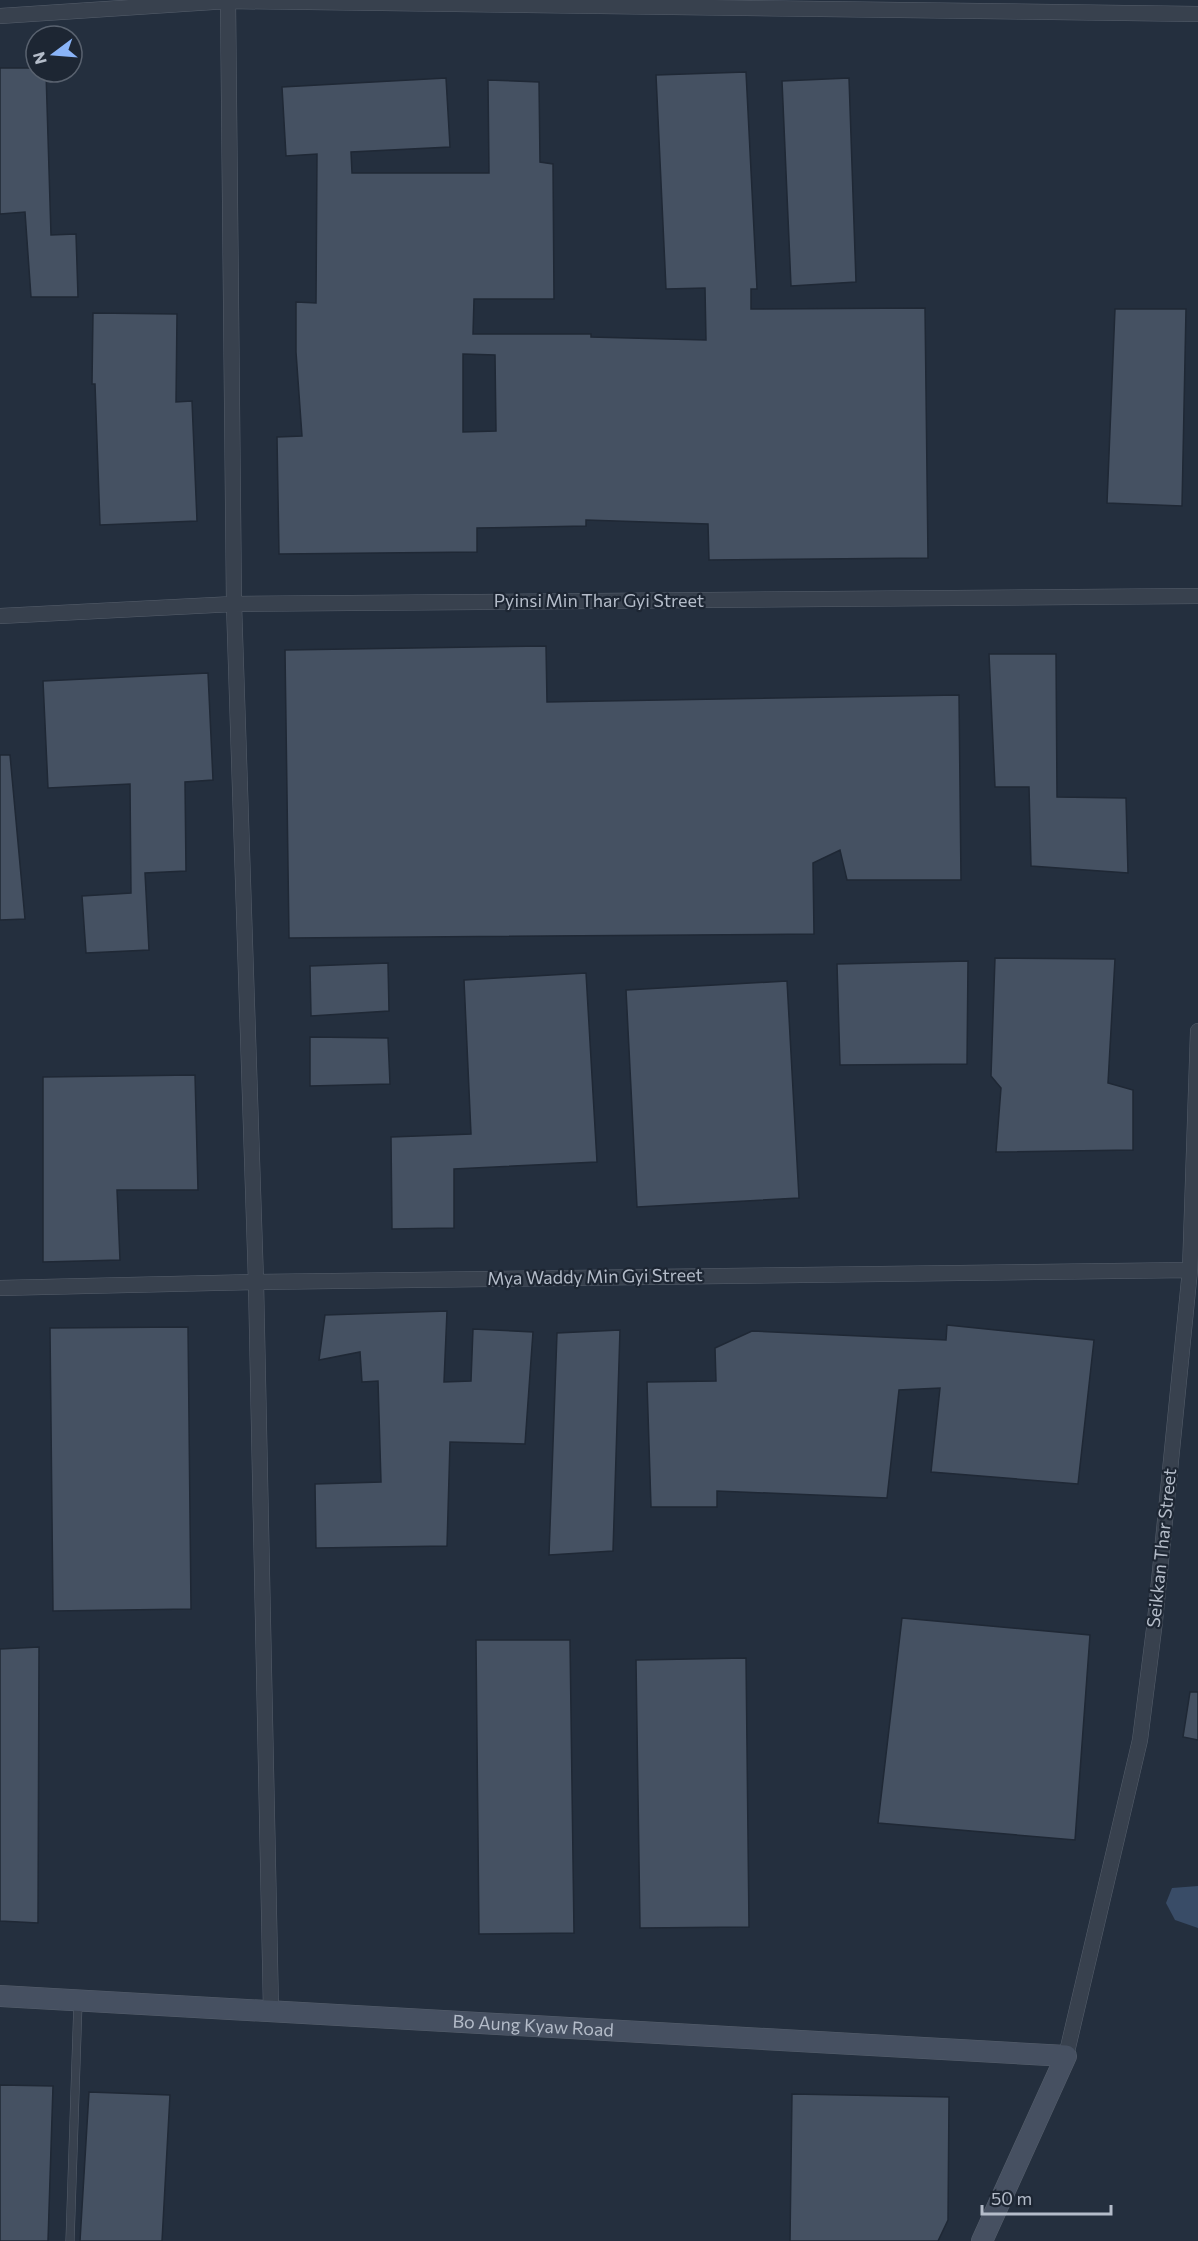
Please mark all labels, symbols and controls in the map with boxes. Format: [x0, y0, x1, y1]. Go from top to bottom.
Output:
north arrow [24, 24, 84, 84]
text: N [28, 50, 50, 67]
street label: Pyinsi Min Thar Gyi Street [494, 589, 704, 611]
street label: Mya Waddy Min Gyi Street [487, 1263, 703, 1289]
street label: Seikkan Thar Street [1142, 1467, 1180, 1629]
street label: Bo Aung Kyaw Road [452, 2009, 614, 2041]
scale bar [982, 2178, 1111, 2216]
text: 50 m [991, 2187, 1032, 2209]

